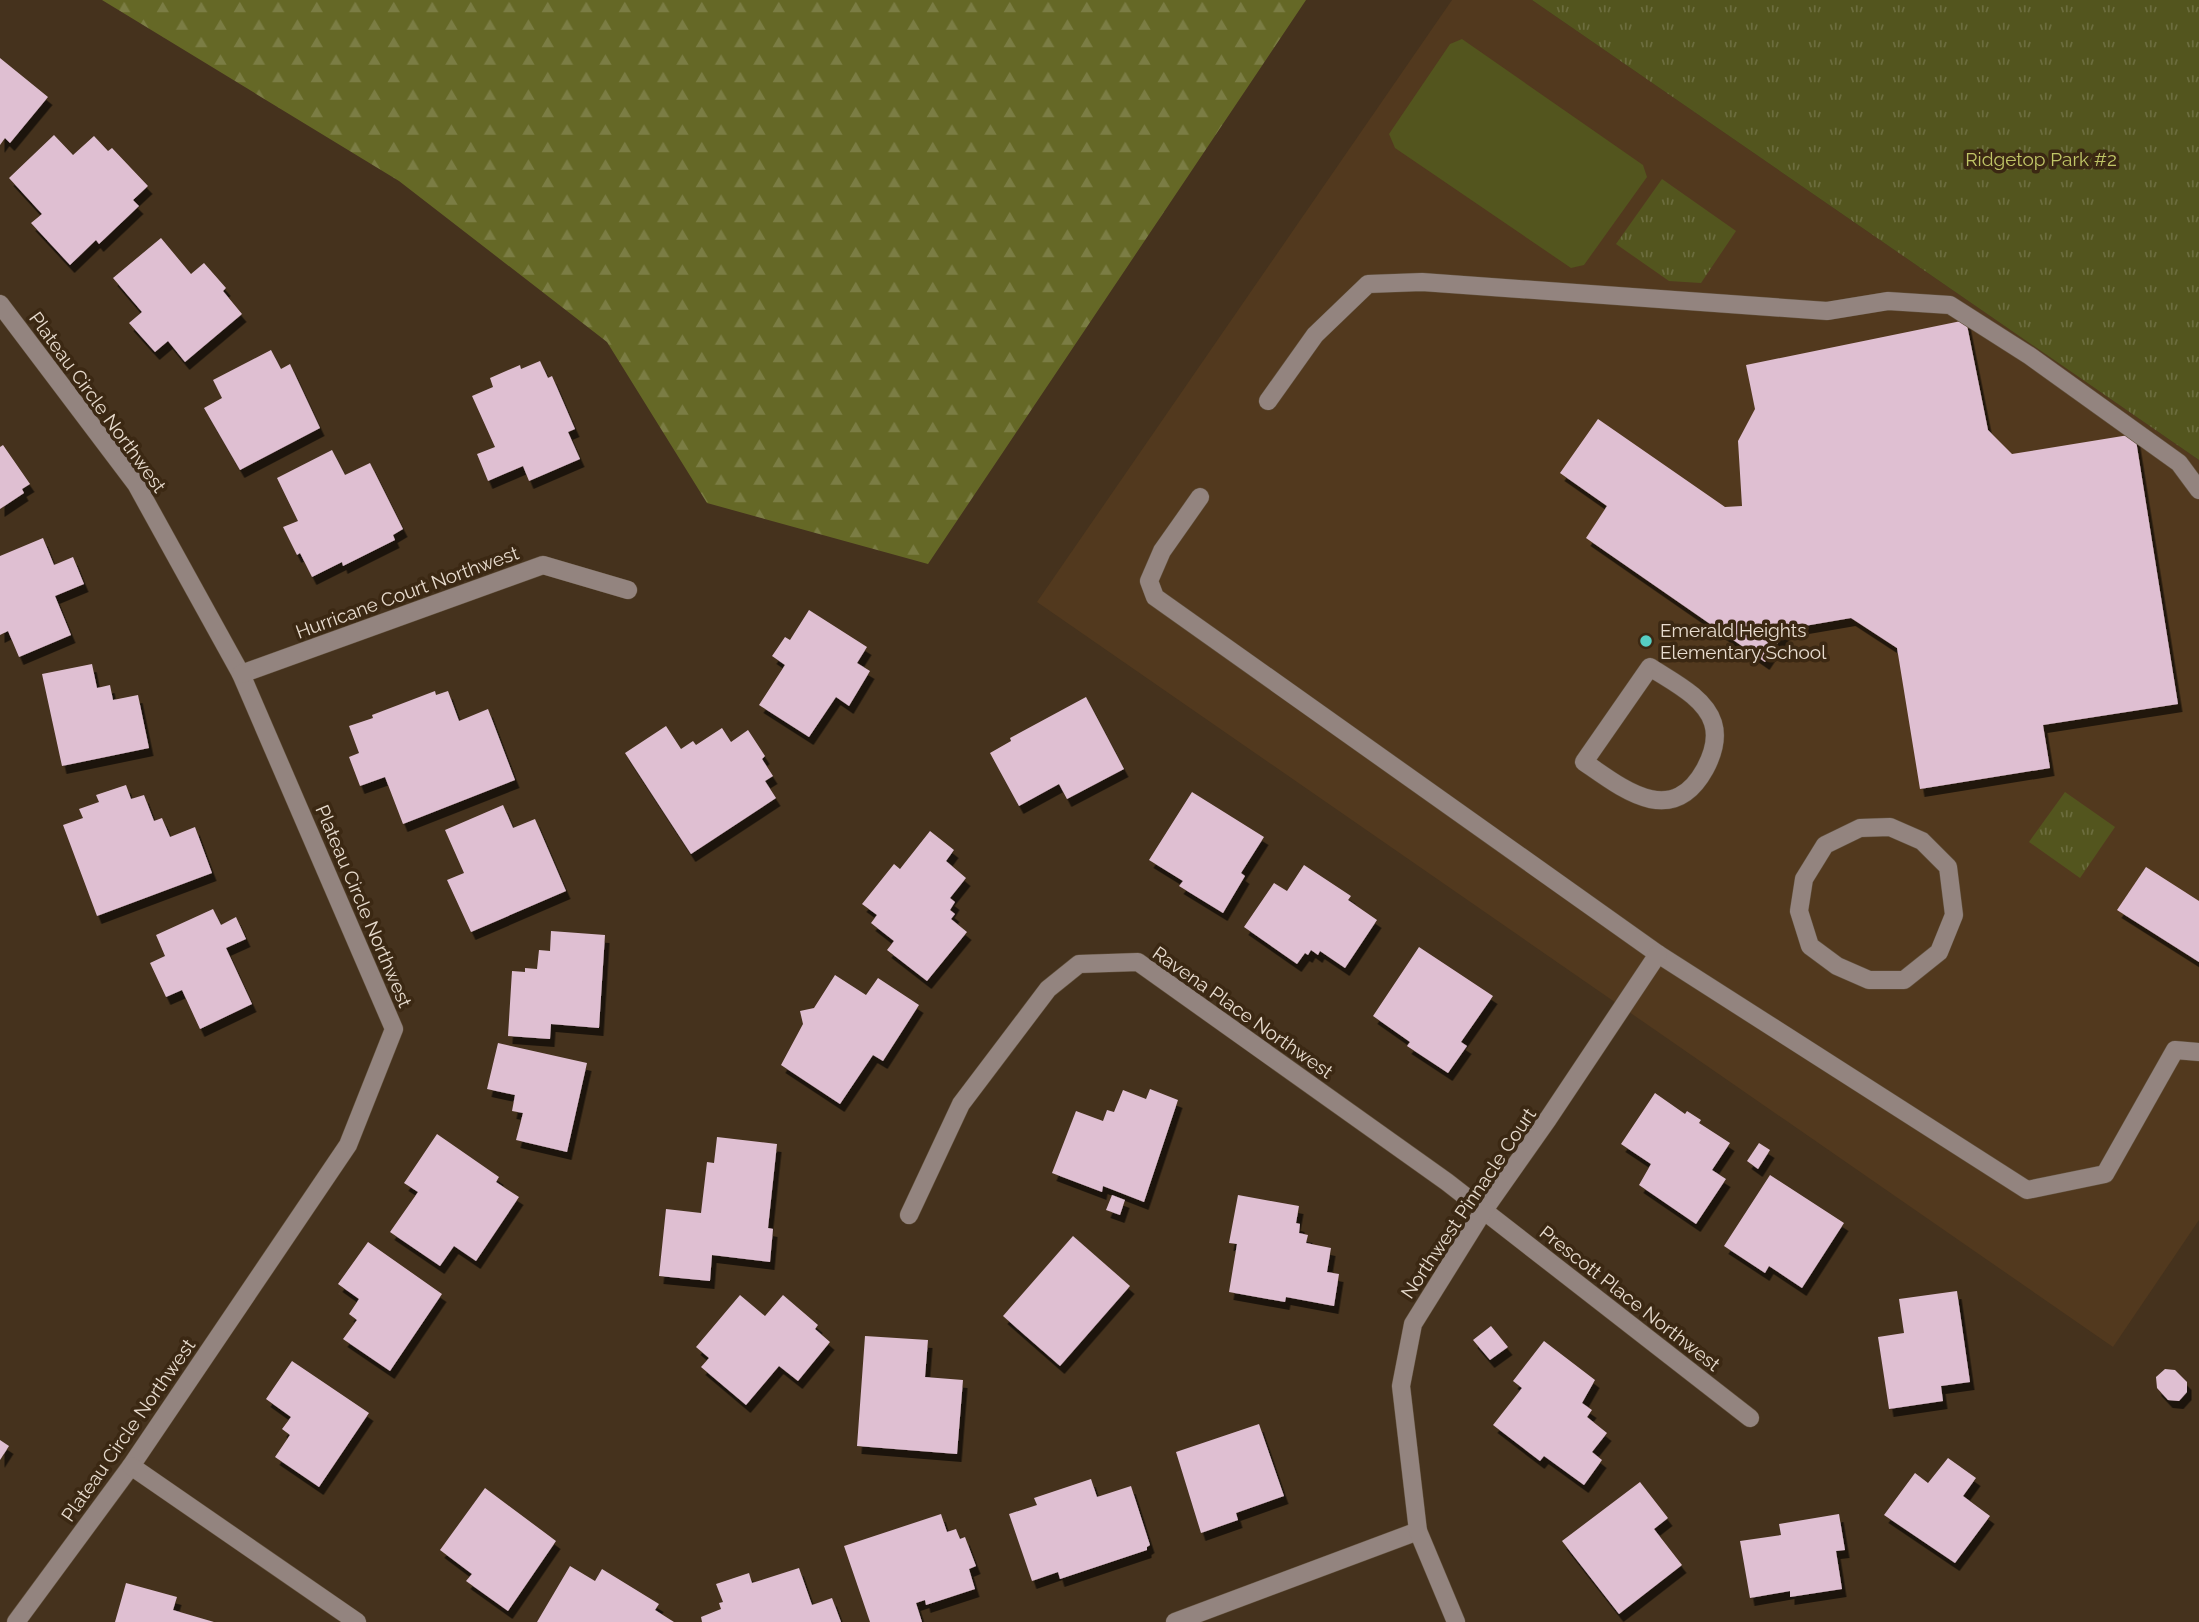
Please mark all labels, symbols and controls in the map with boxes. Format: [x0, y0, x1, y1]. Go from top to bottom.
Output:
park label: Ridgetop Park #2 [1965, 148, 2117, 170]
street label: Plateau Circle Northwest [25, 307, 171, 497]
street label: Hurricane Court Northwest [293, 541, 522, 643]
place label: Emerald Heights Elementary School [1660, 619, 1827, 663]
marker: Emerald Heights Elementary School [1638, 633, 1654, 649]
street label: Plateau Circle Northwest [311, 801, 417, 1011]
street label: Ravena Place Northwest [1149, 941, 1338, 1083]
street label: Northwest Pinnacle Court [1396, 1103, 1540, 1302]
street label: Prescott Place Northwest [1535, 1221, 1725, 1376]
street label: Plateau Circle Northwest [57, 1334, 200, 1525]

